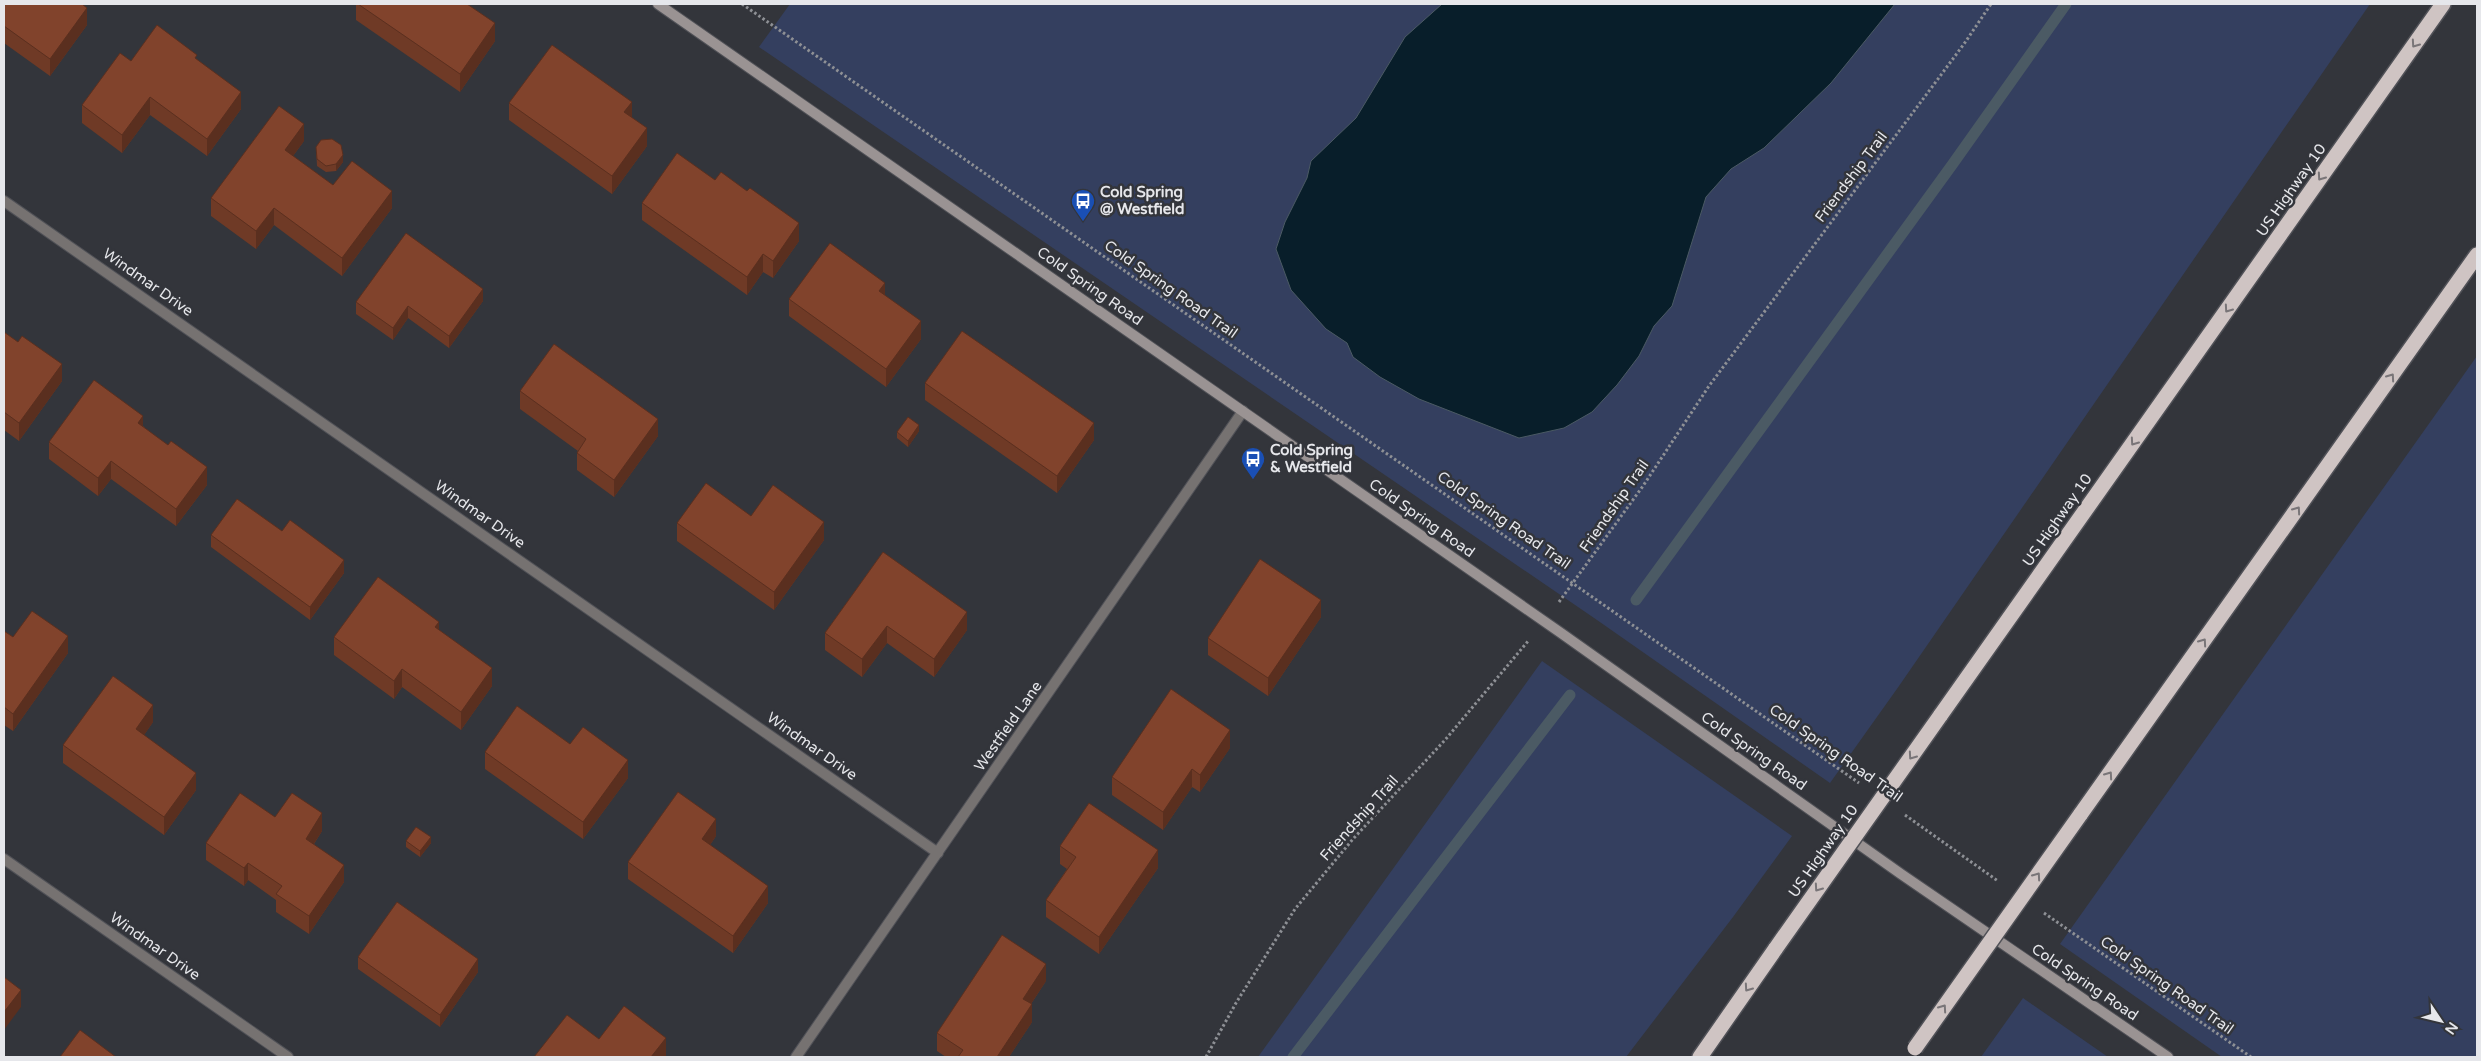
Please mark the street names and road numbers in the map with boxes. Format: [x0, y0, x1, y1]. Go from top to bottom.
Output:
street label: Friendship Trail [1811, 128, 1891, 226]
street label: US Highway 10 [2252, 140, 2330, 240]
street label: Cold Spring Road Trail [1101, 236, 1241, 342]
street label: Cold Spring Road [1034, 243, 1146, 329]
street label: Windmar Drive [99, 244, 197, 320]
street label: Friendship Trail [1575, 456, 1653, 556]
street label: Cold Spring Road Trail [1434, 467, 1574, 573]
street label: US Highway 10 [2018, 470, 2096, 570]
street label: Cold Spring Road [1366, 475, 1478, 561]
street label: Windmar Drive [431, 476, 529, 552]
street label: Westfield Lane [970, 678, 1046, 774]
street label: Cold Spring Road Trail [1766, 700, 1906, 806]
street label: Windmar Drive [763, 708, 861, 784]
street label: Cold Spring Road [1698, 708, 1810, 794]
street label: Friendship Trail [1316, 772, 1402, 864]
street label: US Highway 10 [1784, 801, 1862, 901]
street label: Windmar Drive [106, 908, 204, 984]
street label: Cold Spring Road Trail [2097, 932, 2237, 1038]
street label: Cold Spring Road [2028, 940, 2142, 1024]

